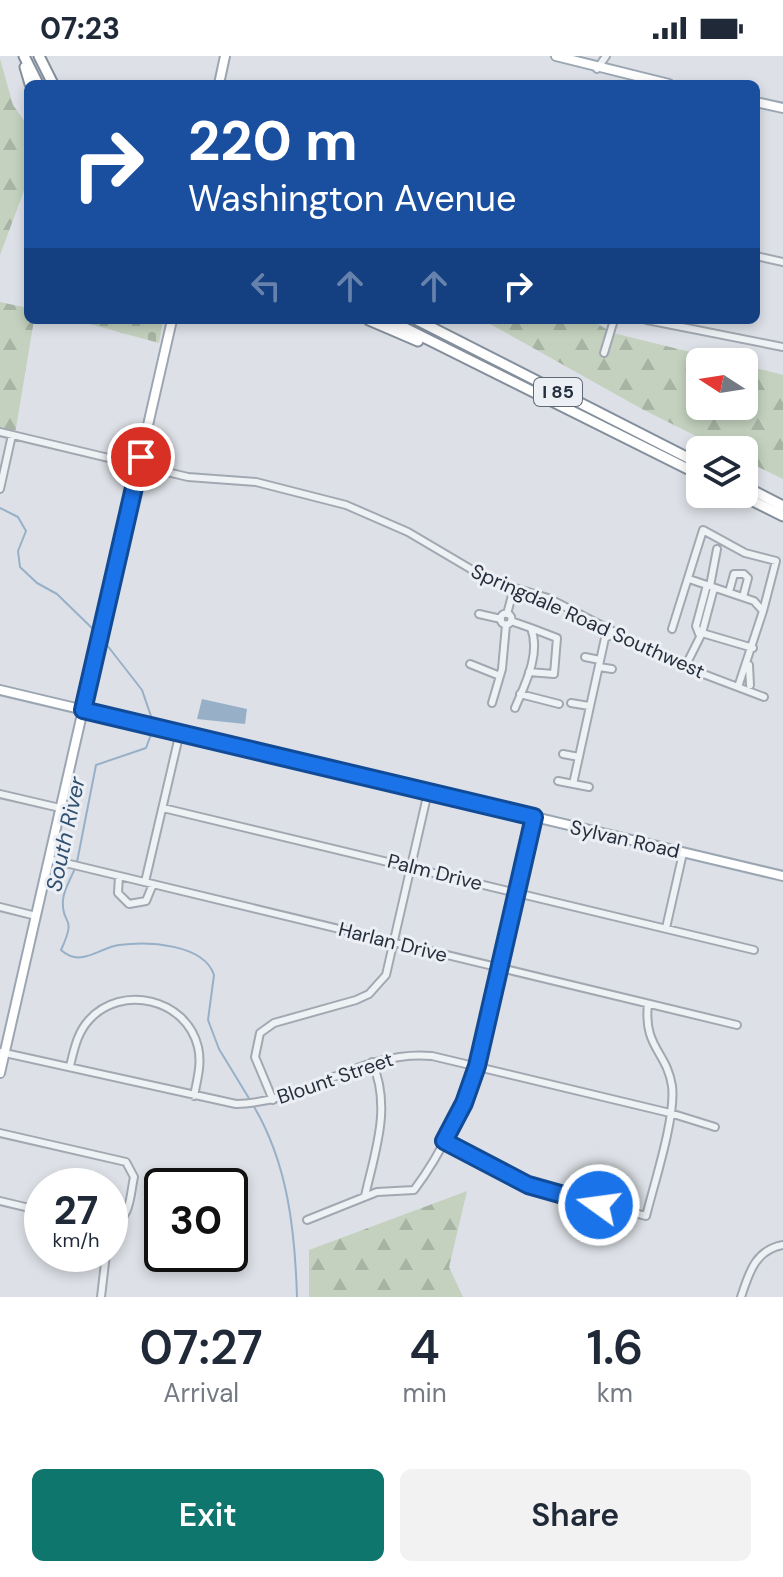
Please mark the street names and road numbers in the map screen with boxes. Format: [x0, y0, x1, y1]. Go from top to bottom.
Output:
road number: I 85 [534, 378, 582, 406]
street label: Springdale Road Southwest [467, 558, 709, 684]
street label: Sylvan Road [568, 814, 682, 864]
street label: Palm Drive [385, 848, 485, 896]
street label: Harlan Drive [336, 916, 450, 968]
street label: Blount Street [273, 1046, 397, 1110]

